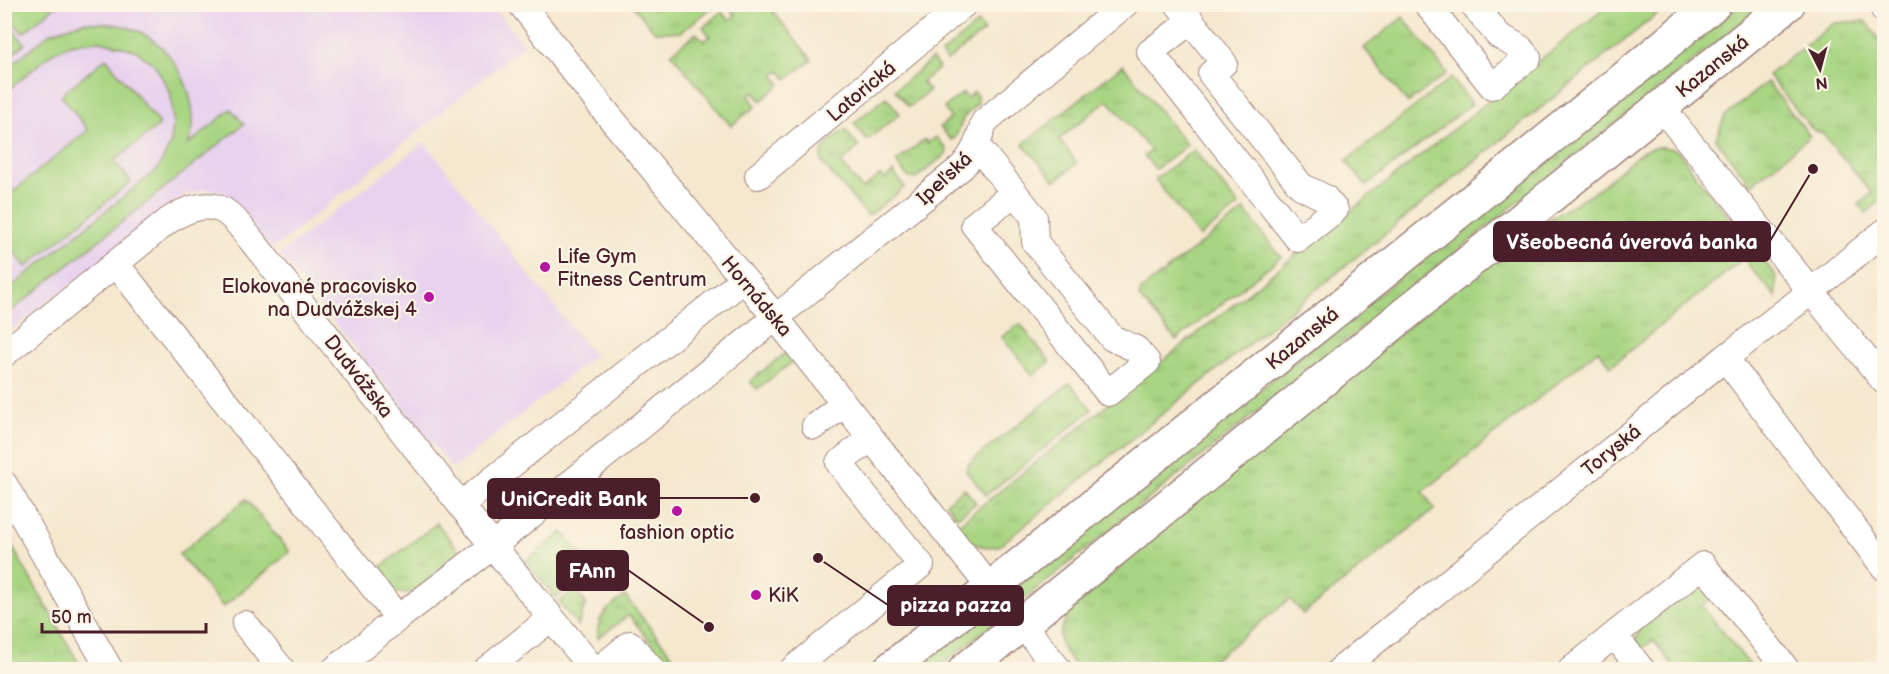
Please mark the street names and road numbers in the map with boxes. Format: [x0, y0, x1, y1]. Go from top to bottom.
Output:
street label: Kazanská [1671, 30, 1754, 103]
street label: Latorická [822, 56, 901, 127]
street label: Ipeľská [912, 147, 977, 210]
street label: Hornádska [716, 251, 797, 342]
street label: Kazanská [1261, 302, 1344, 375]
street label: Dudvážska [318, 330, 398, 423]
street label: Toryská [1577, 420, 1646, 482]

